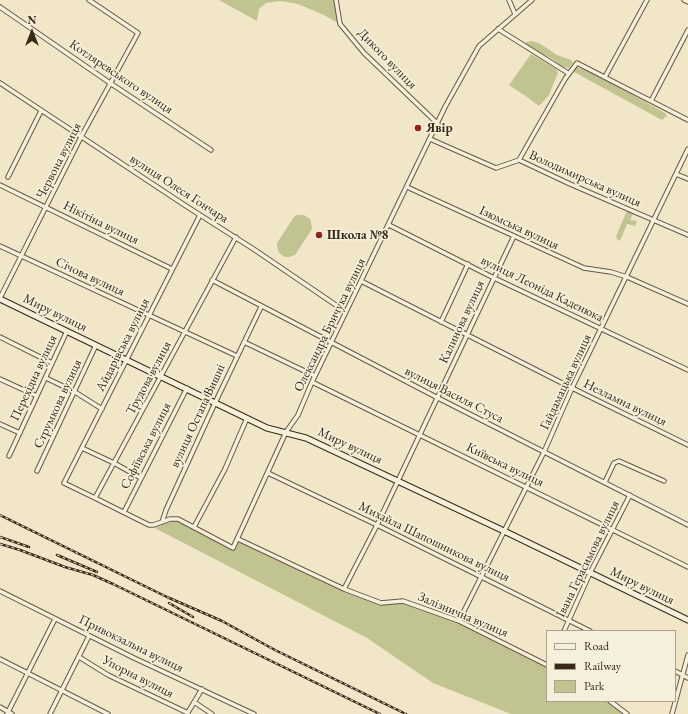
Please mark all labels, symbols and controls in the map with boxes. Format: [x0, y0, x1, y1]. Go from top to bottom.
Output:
north arrow [12, 12, 52, 52]
text: N [28, 13, 36, 27]
street label: Дикого вулиця [354, 25, 420, 93]
street label: Котляревського вулиця [66, 37, 176, 117]
street label: Червона вулиця [33, 120, 85, 202]
place label: Явiр [426, 120, 453, 136]
marker: Явiр [413, 123, 423, 133]
street label: Володимирська вулиця [527, 147, 643, 211]
street label: вулиця Олеся Гончара [127, 151, 231, 227]
street label: Нікітіна вулиця [61, 198, 141, 248]
street label: Ізюмська вулиця [477, 203, 561, 253]
place label: Школа №8 [327, 227, 388, 243]
marker: Школа №8 [314, 230, 324, 240]
street label: вулиця Леоніда Каденюка [478, 253, 606, 325]
street label: Січова вулиця [53, 254, 127, 300]
street label: Олександра Бричука вулиця [291, 256, 369, 394]
street label: Калинова вулиця [436, 278, 488, 366]
street label: Миру вулиця [20, 291, 90, 335]
street label: Айдарівська вулиця [93, 296, 153, 394]
street label: Гайдамацька вулиця [537, 332, 595, 432]
street label: Перехідна вулиця [7, 333, 61, 423]
street label: Трудова вулиця [123, 339, 175, 417]
street label: Струмкова вулиця [30, 357, 86, 451]
street label: вулиця Остапа Вишні [167, 362, 229, 470]
street label: вулиця Василя Стуса [402, 363, 506, 427]
street label: Незламна вулиця [581, 376, 669, 430]
street label: Софіївська вулиця [117, 400, 175, 492]
street label: Миру вулиця [315, 424, 385, 468]
street label: Київська вулиця [464, 439, 546, 491]
street label: Івана Герасимова вулиця [553, 498, 623, 620]
street label: Михайла Шапошникова вулиця [356, 499, 512, 585]
street label: Миру вулиця [607, 564, 677, 608]
street label: Залізнична вулиця [416, 589, 510, 641]
street label: Привокзальна вулиця [76, 612, 186, 676]
legend [546, 630, 676, 702]
text: Road [584, 638, 609, 654]
street label: Упорна вулиця [100, 652, 176, 702]
text: Railway [584, 658, 621, 674]
text: Park [584, 678, 604, 694]

